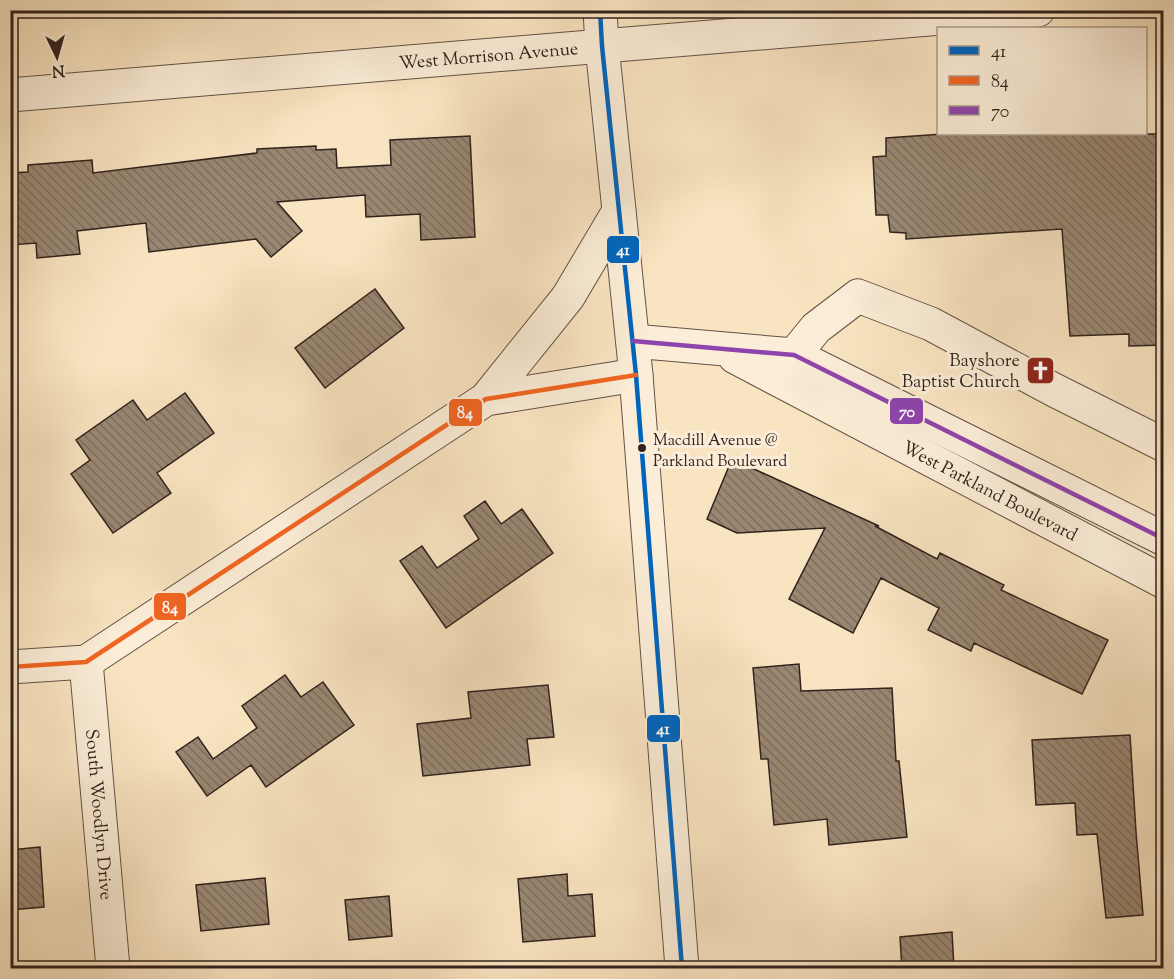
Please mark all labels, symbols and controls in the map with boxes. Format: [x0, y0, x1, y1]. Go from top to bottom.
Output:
north arrow [27, 27, 87, 87]
legend [937, 27, 1147, 135]
street label: West Morrison Avenue [398, 37, 579, 78]
text: 41 [991, 40, 1006, 66]
text: N [51, 57, 65, 81]
text: 84 [991, 70, 1009, 96]
text: 70 [991, 100, 1009, 126]
line badge: 41 [606, 235, 640, 264]
text: 41 [615, 240, 630, 263]
place label: Bayshore Baptist Church [902, 349, 1020, 396]
church icon: Bayshore Baptist Church [1025, 354, 1057, 386]
line badge: 70 [889, 397, 924, 425]
line badge: 84 [448, 398, 483, 427]
text: 70 [899, 402, 916, 425]
text: 84 [457, 403, 473, 426]
place label: Macdill Avenue @ Parkland Boulevard [653, 430, 787, 474]
street label: West Parkland Boulevard [897, 436, 1081, 549]
marker: Macdill Avenue @ Parkland Boulevard [636, 442, 648, 454]
line badge: 84 [153, 592, 187, 621]
text: 84 [162, 598, 178, 621]
line badge: 41 [646, 714, 681, 743]
text: 41 [655, 719, 670, 742]
street label: South Woodlyn Drive [77, 728, 118, 901]

